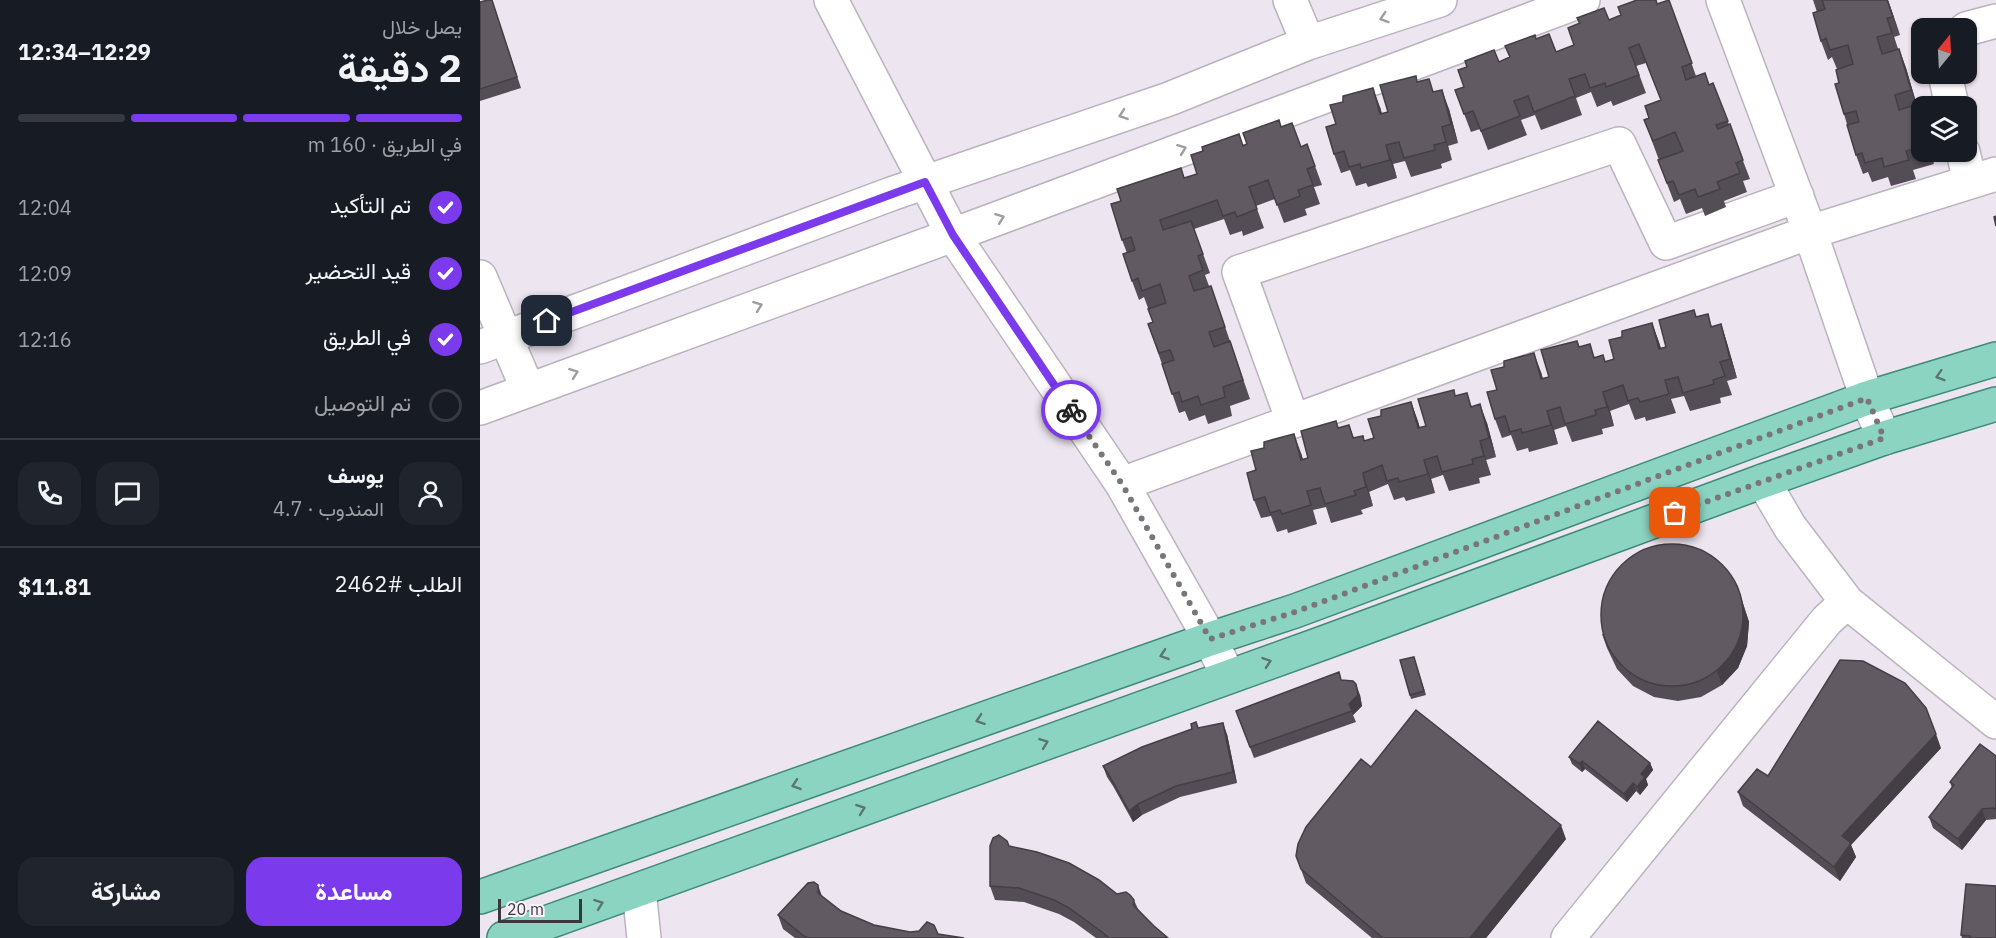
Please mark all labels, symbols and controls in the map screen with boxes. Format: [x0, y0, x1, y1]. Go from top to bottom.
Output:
one-way arrow [1379, 11, 1390, 23]
text: يصل خلال [382, 13, 462, 40]
north arrow [1911, 18, 1977, 84]
map controls [1911, 18, 1977, 162]
text: 12:29–12:34 [18, 37, 151, 66]
text: 2 دقيقة [337, 42, 462, 93]
button: layers [1911, 96, 1977, 162]
one-way arrow [1118, 108, 1129, 120]
text: في الطريق · 160 m [308, 131, 462, 158]
one-way arrow [1176, 144, 1187, 156]
text: تم التأكيد [330, 190, 411, 219]
icon: check [429, 191, 462, 224]
text: 12:04 [18, 194, 72, 221]
one-way arrow [994, 212, 1005, 225]
text: قيد التحضير [306, 256, 411, 285]
icon: check [429, 257, 462, 290]
text: 12:09 [18, 260, 72, 287]
pin [521, 295, 572, 346]
one-way arrow [752, 301, 762, 314]
icon: home [530, 304, 563, 337]
text: في الطريق [323, 322, 411, 351]
icon: check [429, 323, 462, 356]
text: 12:16 [18, 326, 72, 353]
one-way arrow [569, 368, 579, 381]
one-way arrow [1935, 369, 1946, 381]
courier [1041, 380, 1101, 440]
text: تم التوصيل [314, 388, 411, 417]
icon: bike [1055, 394, 1088, 427]
text: يوسف [328, 460, 384, 489]
button: phone [18, 462, 81, 525]
button: chat [96, 462, 159, 525]
button: person [399, 462, 462, 525]
pin [1649, 487, 1700, 538]
text: المندوب · 4.7 [273, 495, 384, 522]
icon: bag [1658, 496, 1691, 529]
text: الطلب #2462 [335, 569, 462, 598]
text: $11.81 [18, 572, 91, 601]
one-way arrow [1159, 648, 1170, 661]
one-way arrow [1262, 657, 1272, 670]
one-way arrow [975, 713, 986, 726]
one-way arrow [1039, 737, 1049, 750]
one-way arrow [791, 778, 802, 791]
one-way arrow [855, 804, 866, 817]
button: مشاركة [18, 857, 234, 926]
button: مساعدة [246, 857, 462, 926]
scale bar [498, 896, 582, 924]
text: 20 m [507, 899, 544, 919]
one-way arrow [593, 899, 604, 912]

